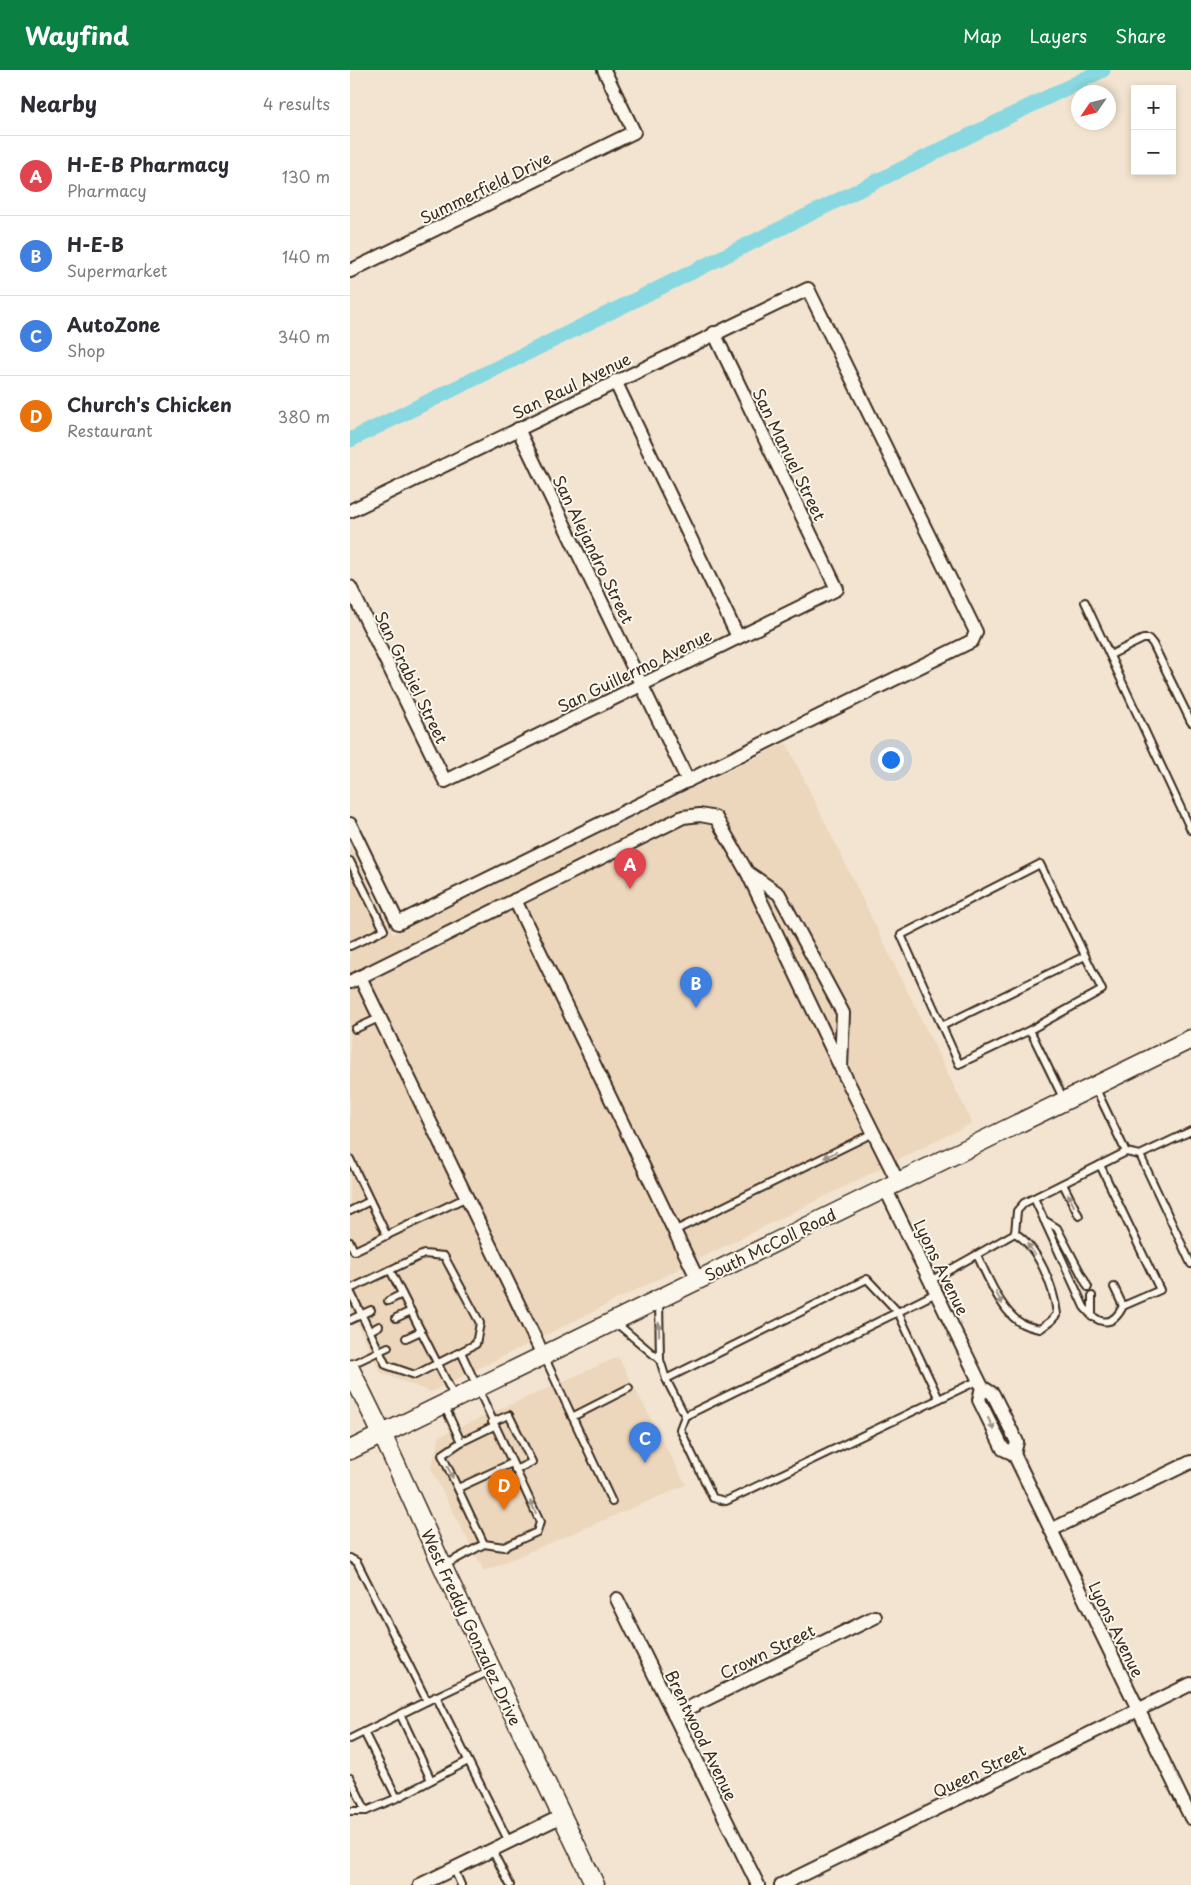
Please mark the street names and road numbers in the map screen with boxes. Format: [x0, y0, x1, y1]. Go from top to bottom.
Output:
street label: Summerfield Drive [415, 145, 555, 229]
street label: San Raul Avenue [508, 346, 635, 424]
street label: San Manuel Street [748, 384, 833, 525]
street label: San Alejandro Street [548, 471, 641, 628]
street label: San Grabiel Street [369, 607, 455, 748]
street label: San Guillermo Avenue [553, 622, 715, 718]
street label: South McColl Road [700, 1202, 840, 1286]
street label: Lyons Avenue [908, 1215, 976, 1319]
street label: West Freddy Gonzalez Drive [416, 1525, 528, 1729]
street label: Lyons Avenue [1083, 1577, 1151, 1681]
street label: Crown Street [715, 1617, 819, 1684]
street label: Brentwood Avenue [660, 1666, 744, 1804]
street label: Queen Street [928, 1737, 1030, 1803]

